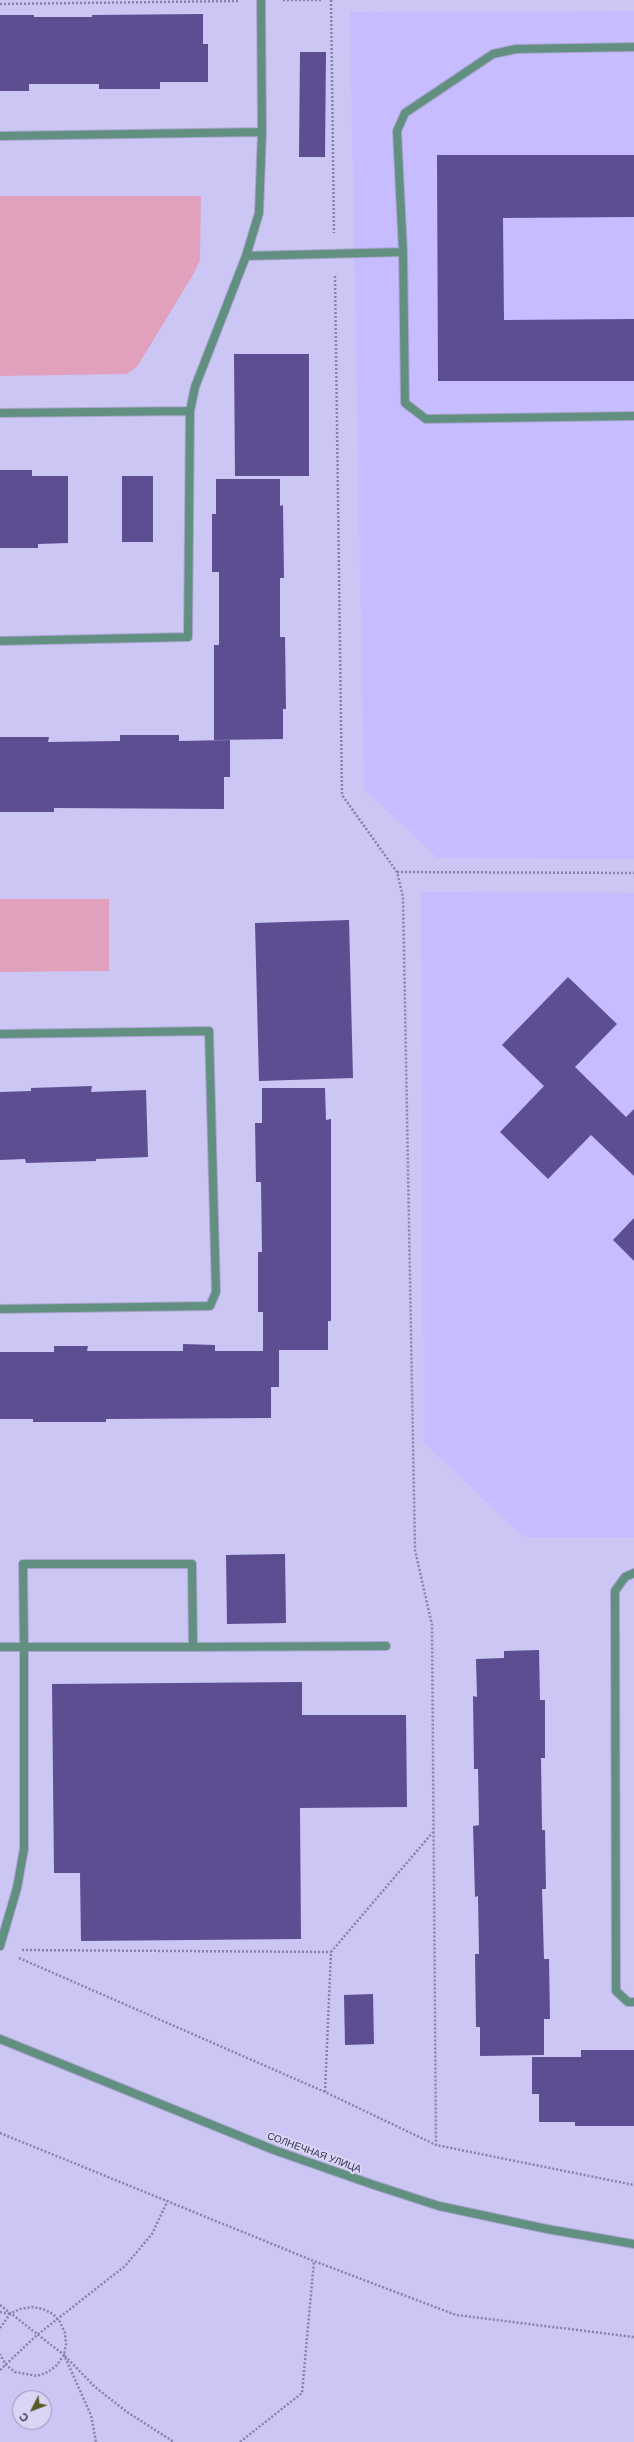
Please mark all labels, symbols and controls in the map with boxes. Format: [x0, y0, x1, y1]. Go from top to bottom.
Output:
street label: СОЛНЕЧНАЯ УЛИЦА [265, 2130, 363, 2176]
north arrow [12, 2390, 52, 2430]
text: С [16, 2410, 32, 2425]

